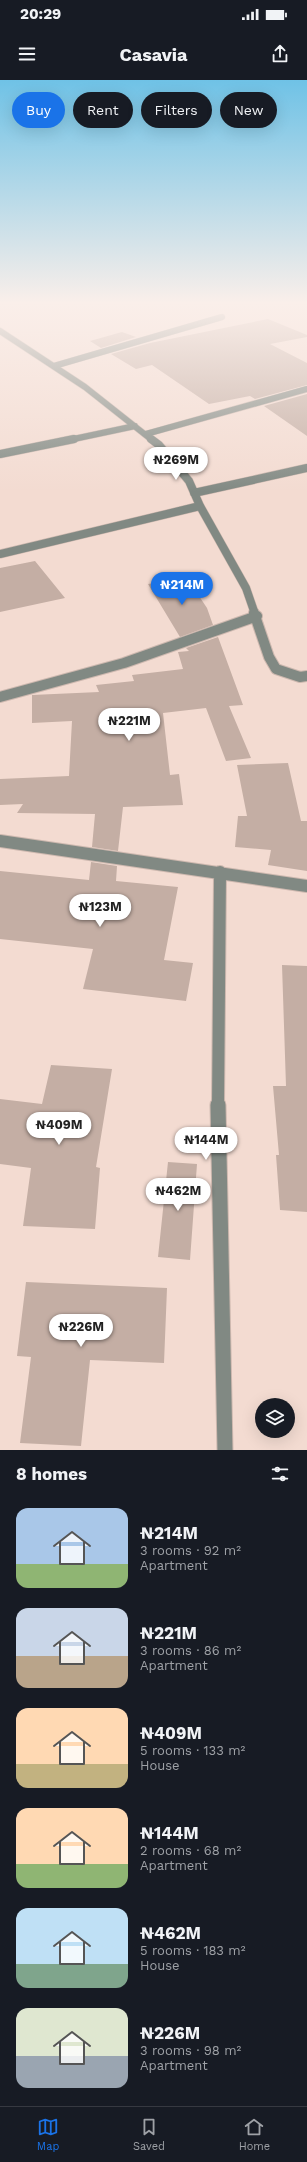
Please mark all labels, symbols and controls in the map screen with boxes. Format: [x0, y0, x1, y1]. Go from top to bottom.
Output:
text: 20:29 [20, 5, 61, 23]
icon: menu [16, 43, 38, 65]
icon: share [269, 43, 291, 65]
text: Casavia [119, 44, 188, 65]
chip: Buy [12, 92, 65, 128]
chip: Rent [73, 92, 133, 128]
chip: Filters [141, 92, 212, 128]
chip: New [220, 92, 277, 128]
pin: ₦269M [148, 447, 204, 481]
text: ₦269M [153, 452, 199, 467]
pin: ₦214M [154, 572, 210, 606]
text: ₦214M [160, 577, 204, 592]
pin: ₦221M [101, 708, 157, 742]
text: ₦221M [107, 713, 151, 728]
pin: ₦123M [72, 894, 128, 928]
text: ₦123M [78, 899, 122, 914]
pin: ₦409M [31, 1112, 87, 1146]
text: ₦409M [35, 1117, 83, 1132]
pin: ₦144M [178, 1127, 234, 1161]
text: ₦144M [184, 1132, 228, 1147]
pin: ₦462M [150, 1178, 206, 1212]
text: ₦462M [155, 1183, 201, 1198]
pin: ₦226M [53, 1314, 109, 1348]
text: ₦226M [58, 1319, 104, 1334]
map controls [255, 1398, 295, 1438]
button: layers [255, 1398, 295, 1438]
icon: filters [269, 1463, 291, 1485]
text: 8 homes [16, 1464, 87, 1484]
text: ₦214M [140, 1523, 198, 1543]
icon: home [48, 1524, 96, 1572]
text: 3 rooms · 92 m² [140, 1543, 241, 1558]
text: Apartment [140, 1558, 208, 1573]
text: ₦221M [140, 1623, 197, 1643]
icon: home [48, 1624, 96, 1672]
text: 3 rooms · 86 m² [140, 1643, 241, 1658]
text: Apartment [140, 1658, 208, 1673]
text: ₦409M [140, 1723, 202, 1743]
icon: home [48, 1724, 96, 1772]
text: 5 rooms · 133 m² [140, 1743, 245, 1758]
text: House [140, 1758, 180, 1773]
text: ₦144M [140, 1823, 199, 1843]
icon: home [48, 1824, 96, 1872]
text: 2 rooms · 68 m² [140, 1843, 241, 1858]
text: Apartment [140, 1858, 208, 1873]
text: ₦462M [140, 1923, 201, 1943]
icon: home [48, 1924, 96, 1972]
text: 5 rooms · 183 m² [140, 1943, 245, 1958]
text: House [140, 1958, 180, 1973]
text: ₦226M [140, 2023, 200, 2043]
icon: home [48, 2024, 96, 2072]
text: 3 rooms · 98 m² [140, 2043, 241, 2058]
text: Apartment [140, 2058, 208, 2073]
tab: Map [37, 2116, 59, 2153]
tab: Saved [133, 2116, 165, 2153]
tab: Home [239, 2116, 270, 2153]

